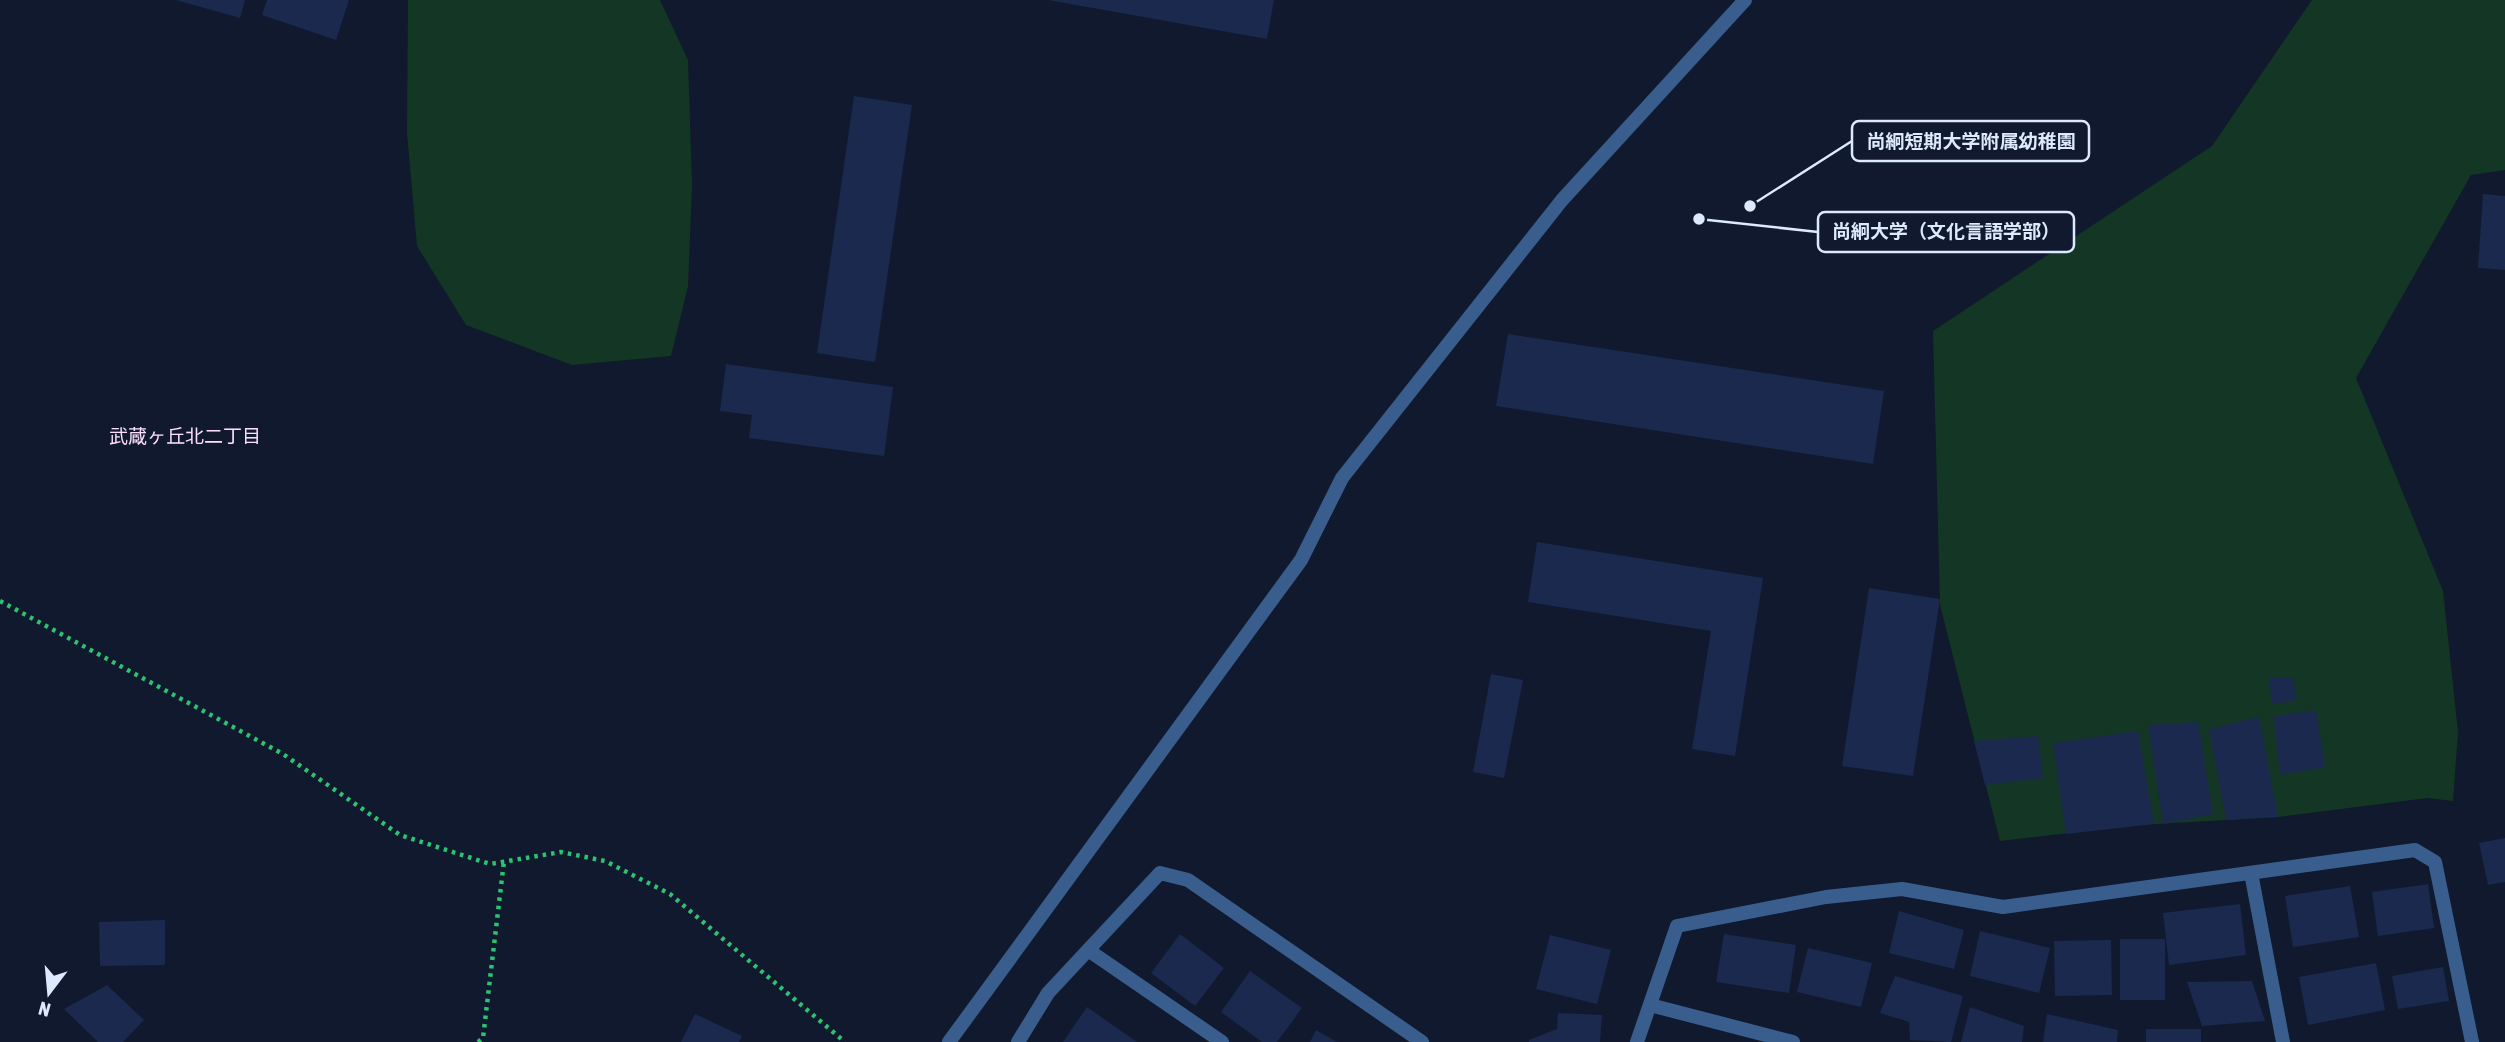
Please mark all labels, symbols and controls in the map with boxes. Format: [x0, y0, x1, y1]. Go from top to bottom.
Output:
callout: 尚絅短期大学附属幼稚園 [1852, 121, 2089, 161]
text: 尚絅短期大学附属幼稚園 [1866, 130, 2076, 152]
callout: 尚絅大学（文化言語学部） [1818, 212, 2074, 252]
text: 尚絅大学（文化言語学部） [1832, 220, 2060, 242]
district label: 武蔵ヶ丘北二丁目 [109, 425, 261, 447]
north arrow [14, 958, 84, 1028]
text: N [36, 997, 53, 1021]

